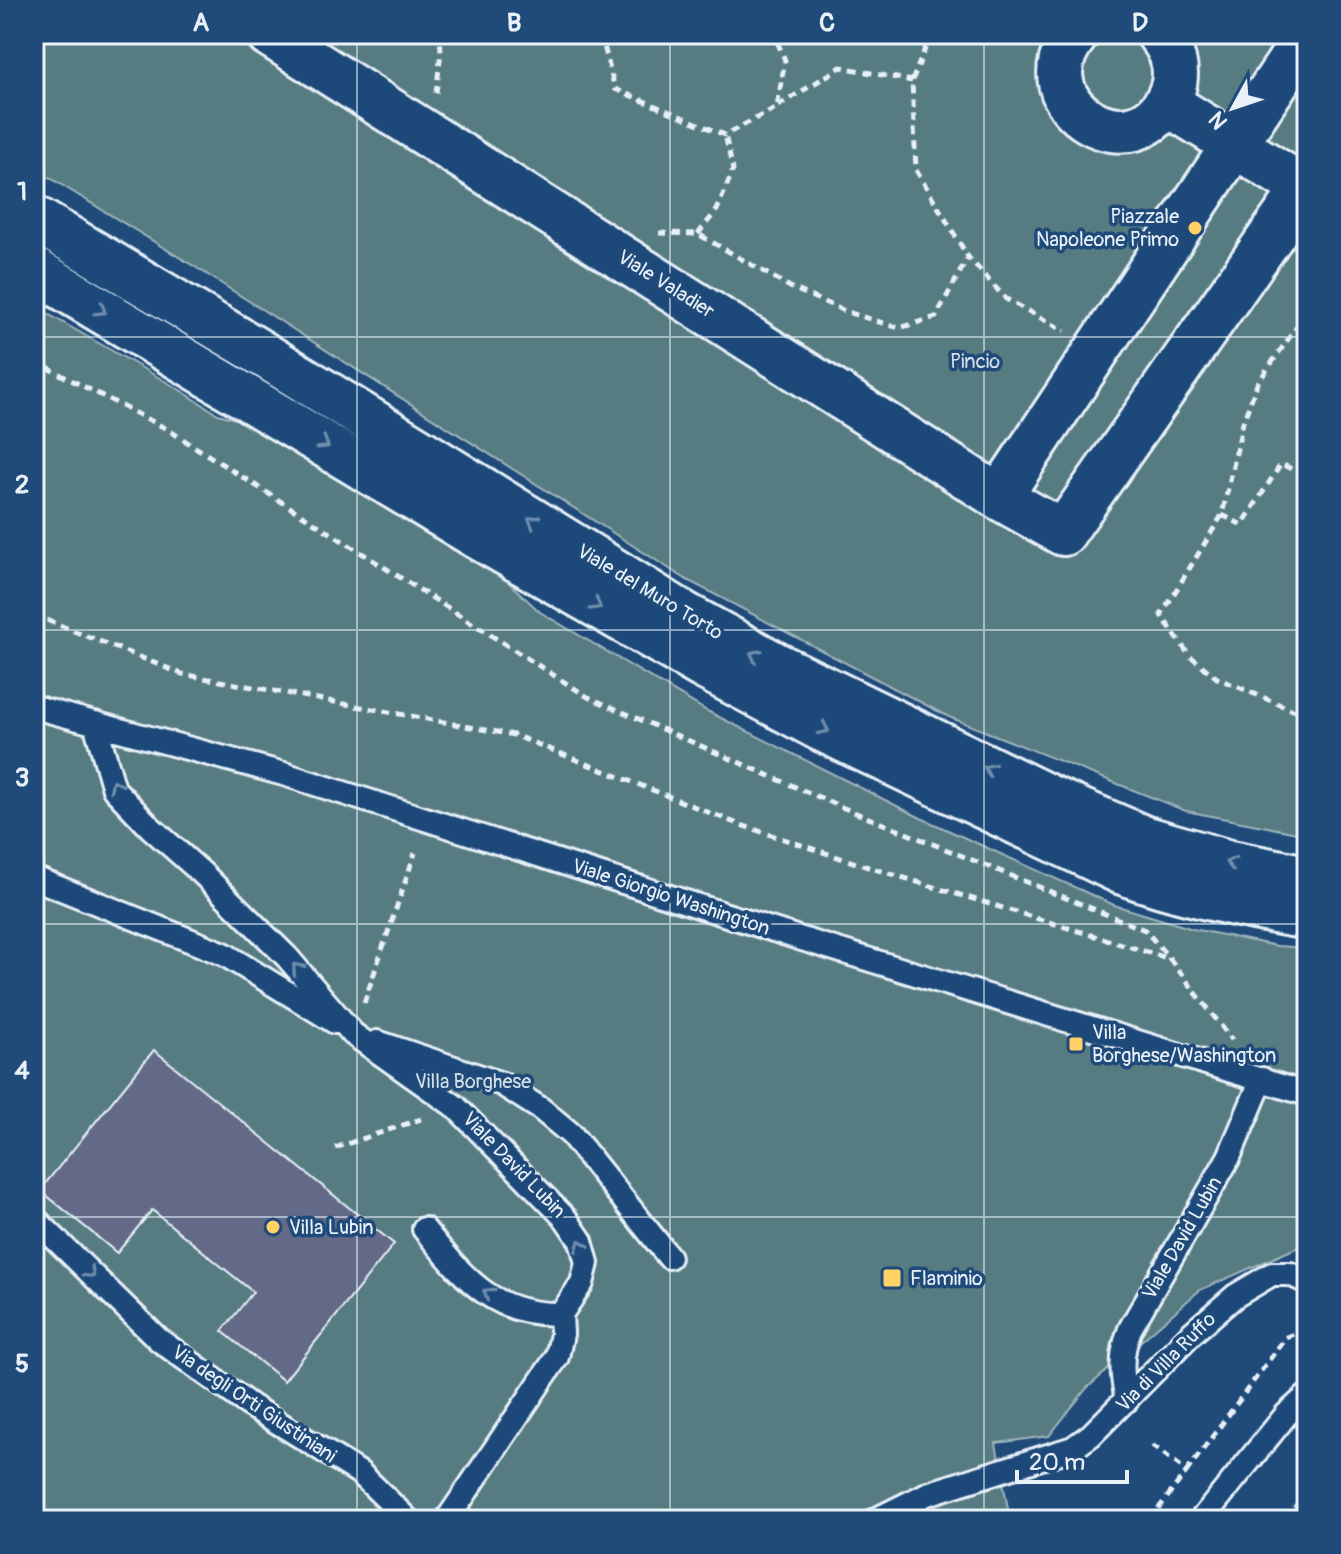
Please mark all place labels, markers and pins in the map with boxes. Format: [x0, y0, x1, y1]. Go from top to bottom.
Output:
place label: Piazzale Napoleone Primo [1036, 204, 1179, 252]
marker: Piazzale Napoleone Primo [1186, 219, 1204, 237]
place label: Villa Borghese/Washington [1092, 1020, 1276, 1068]
marker: Villa Borghese/Washington [1067, 1035, 1085, 1053]
place label: Villa Lubin [289, 1215, 374, 1240]
marker: Villa Lubin [264, 1218, 282, 1236]
place label: Flaminio [910, 1266, 983, 1291]
marker: Flaminio [881, 1267, 903, 1289]

